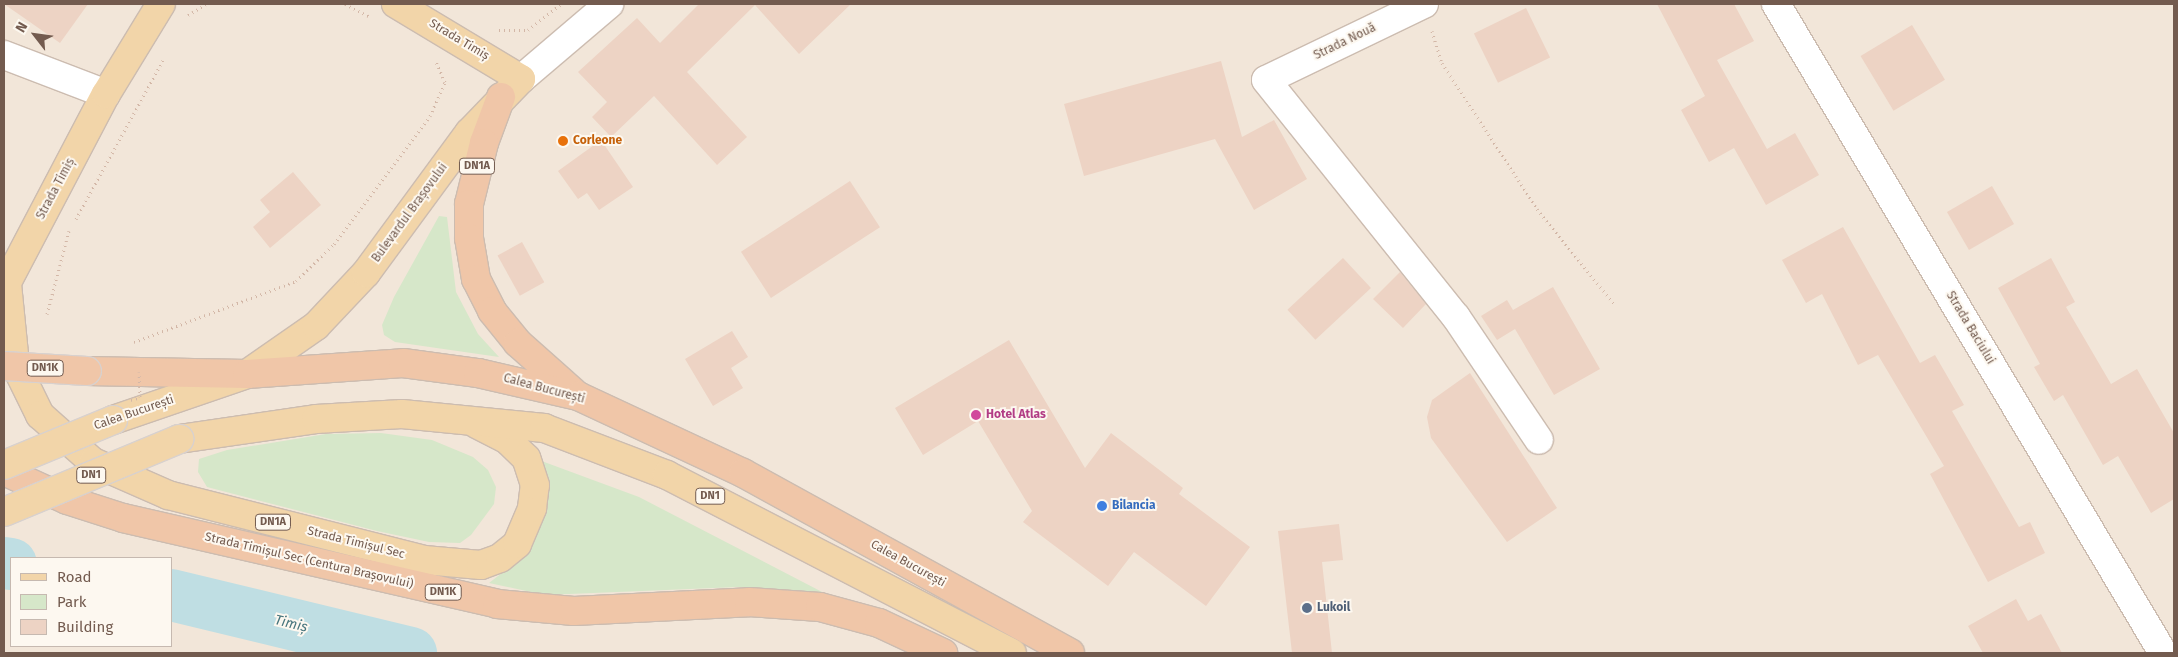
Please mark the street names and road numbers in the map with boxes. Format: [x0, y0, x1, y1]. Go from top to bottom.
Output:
street label: Strada Timiș [426, 16, 492, 64]
street label: Strada Nouă [1312, 21, 1378, 63]
street label: Strada Timiș [34, 156, 78, 222]
road number: DN1A [458, 158, 496, 175]
street label: Bulevardul Brașovului [369, 161, 451, 265]
street label: Strada Baciului [1943, 289, 1997, 367]
road number: DN1K [26, 359, 64, 376]
street label: Calea București [502, 371, 586, 407]
street label: Calea București [92, 393, 176, 433]
road number: DN1 [76, 466, 106, 484]
road number: DN1 [695, 488, 725, 504]
road number: DN1A [254, 514, 292, 530]
street label: Strada Timișul Sec [306, 524, 406, 562]
street label: Strada Timișul Sec (Centura Brașovului) [203, 530, 415, 592]
street label: Calea București [868, 537, 948, 591]
road number: DN1K [424, 584, 462, 600]

